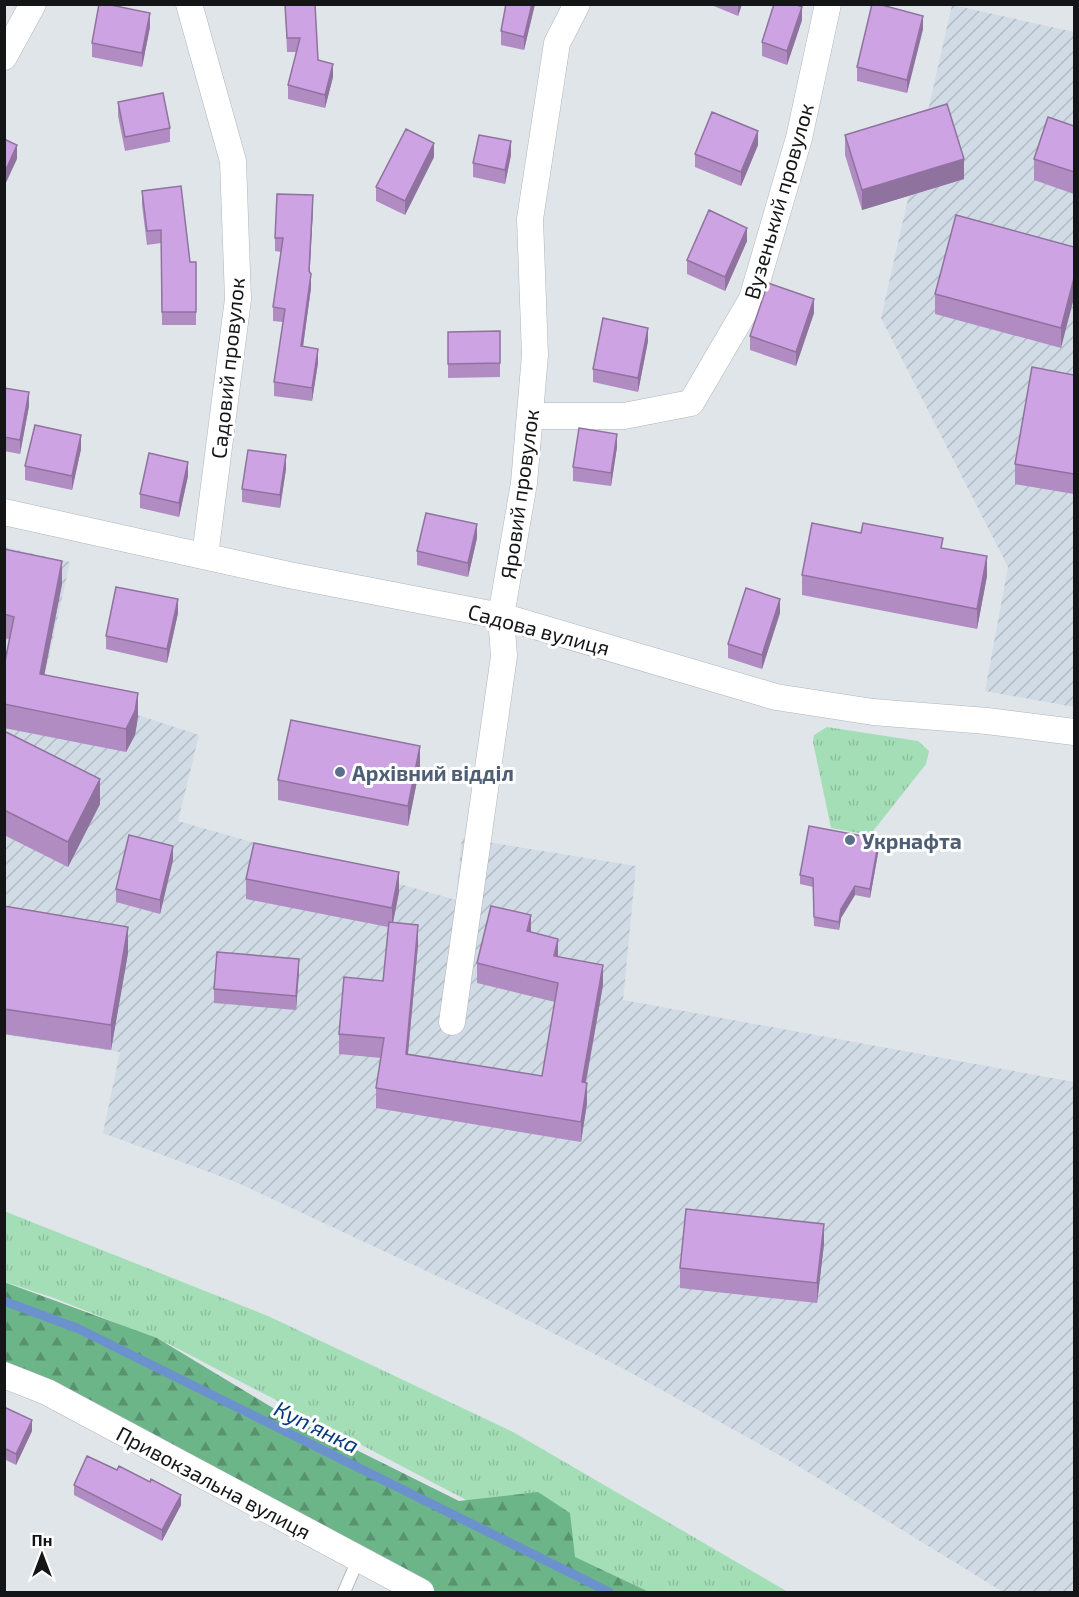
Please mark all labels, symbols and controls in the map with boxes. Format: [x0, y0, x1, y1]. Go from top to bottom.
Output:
street label: Вузенький провулок [738, 100, 819, 302]
street label: Садовий провулок [205, 276, 250, 460]
street label: Яровий провулок [495, 407, 544, 581]
street label: Садова вулиця [465, 598, 613, 661]
place label: Архівний відділ [352, 760, 514, 785]
marker: Архівний відділ [333, 765, 347, 779]
place label: Укрнафта [862, 828, 962, 853]
marker: Укрнафта [843, 833, 857, 847]
water label: Куп'янка [271, 1394, 363, 1458]
street label: Привокзальна вулиця [112, 1420, 315, 1545]
north arrow [12, 1525, 72, 1585]
text: Пн [32, 1530, 52, 1549]

